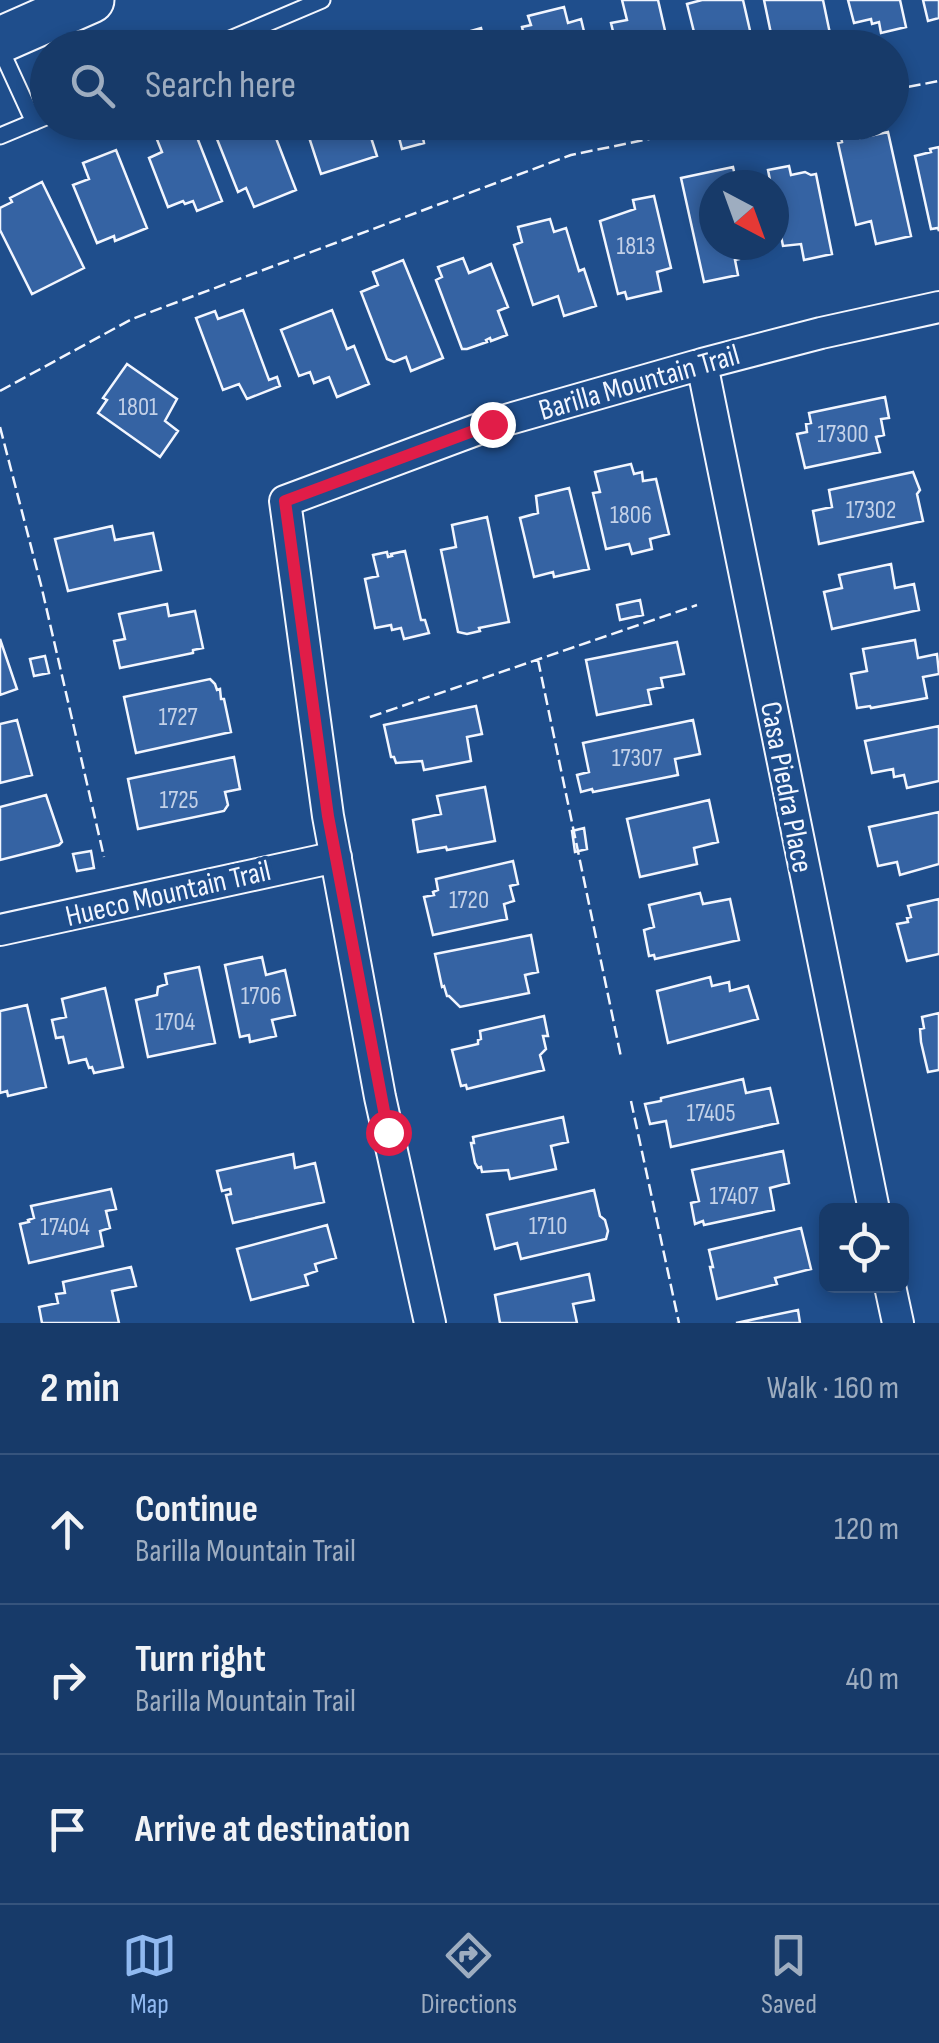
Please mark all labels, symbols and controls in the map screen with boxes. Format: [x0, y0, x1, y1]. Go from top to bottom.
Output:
search box [30, 30, 909, 140]
icon: search [65, 58, 120, 113]
text: Search here [145, 63, 296, 108]
north arrow [699, 170, 789, 260]
house number: 1813 [617, 231, 655, 262]
street label: Barilla Mountain Trail [535, 337, 744, 429]
house number: 1801 [118, 392, 158, 423]
route end [470, 402, 516, 448]
house number: 17300 [817, 419, 869, 450]
house number: 17302 [846, 495, 896, 526]
house number: 1806 [610, 500, 652, 531]
street label: Casa Piedra Place [752, 699, 820, 876]
house number: 1727 [158, 702, 198, 733]
house number: 17307 [612, 743, 662, 774]
house number: 1725 [159, 785, 199, 816]
street label: Hueco Mountain Trail [62, 853, 274, 935]
house number: 1720 [449, 885, 489, 916]
house number: 1706 [241, 981, 281, 1012]
house number: 1704 [155, 1007, 195, 1038]
house number: 17405 [686, 1098, 736, 1129]
route start [366, 1110, 412, 1156]
house number: 17407 [710, 1181, 758, 1212]
map controls [819, 1203, 909, 1293]
button: locate [819, 1203, 909, 1293]
house number: 1710 [529, 1211, 567, 1242]
house number: 17404 [40, 1212, 90, 1243]
text: 2 min [40, 1363, 120, 1414]
text: Walk · 160 m [767, 1369, 899, 1408]
text: Continue [135, 1487, 258, 1532]
icon: ahead [40, 1502, 95, 1557]
text: 120 m [834, 1510, 899, 1549]
text: Barilla Mountain Trail [135, 1532, 356, 1571]
text: Turn right [135, 1637, 266, 1682]
icon: right [40, 1652, 95, 1707]
text: 40 m [846, 1660, 899, 1699]
text: Barilla Mountain Trail [135, 1682, 356, 1721]
icon: arrive [40, 1802, 95, 1857]
text: Arrive at destination [135, 1807, 410, 1852]
tab: Map [122, 1928, 177, 2021]
tab: Directions [421, 1928, 517, 2021]
tab: Saved [761, 1928, 817, 2021]

